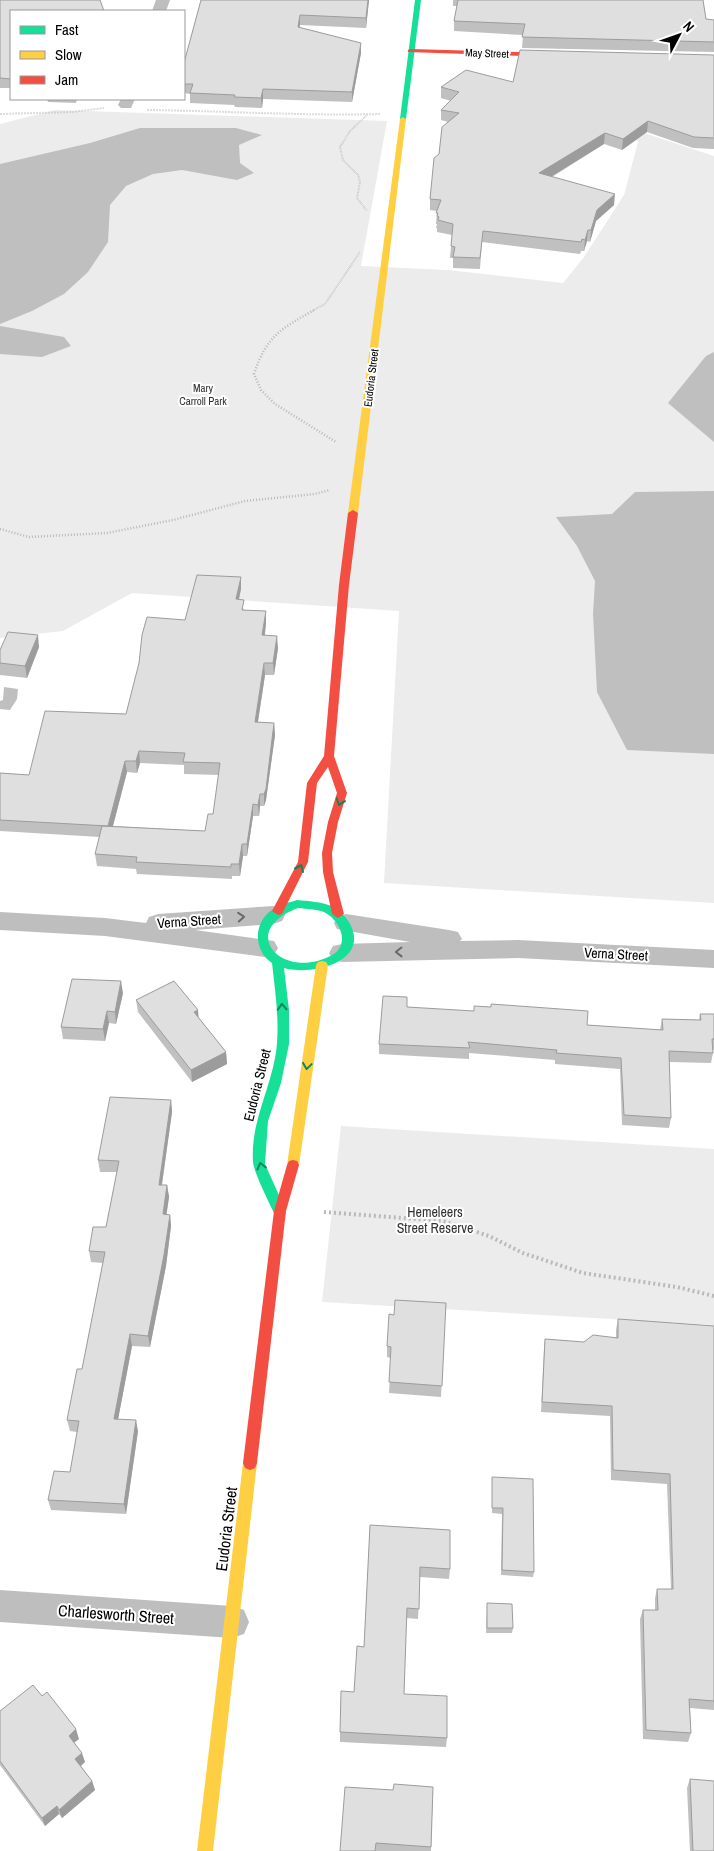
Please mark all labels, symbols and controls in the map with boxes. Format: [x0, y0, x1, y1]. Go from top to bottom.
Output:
legend [10, 10, 185, 100]
north arrow [654, 10, 704, 60]
text: N [679, 17, 698, 36]
text: Fast [55, 19, 79, 40]
text: Slow [55, 44, 82, 65]
street label: May Street [465, 45, 510, 61]
text: Jam [55, 69, 78, 90]
street label: Eudoria Street [361, 348, 382, 408]
park label: Mary Carroll Park [179, 381, 227, 408]
one-way arrow [335, 797, 345, 806]
one-way arrow [293, 864, 304, 873]
street label: Verna Street [157, 910, 221, 932]
one-way arrow [237, 912, 245, 923]
street label: Verna Street [584, 943, 648, 965]
one-way arrow [395, 947, 402, 957]
one-way arrow [277, 1003, 288, 1011]
street label: Eudoria Street [239, 1047, 275, 1123]
one-way arrow [303, 1061, 313, 1070]
one-way arrow [256, 1162, 267, 1170]
park label: Hemeleers Street Reserve [397, 1203, 473, 1237]
street label: Eudoria Street [210, 1485, 242, 1572]
street label: Charlesworth Street [57, 1599, 175, 1629]

